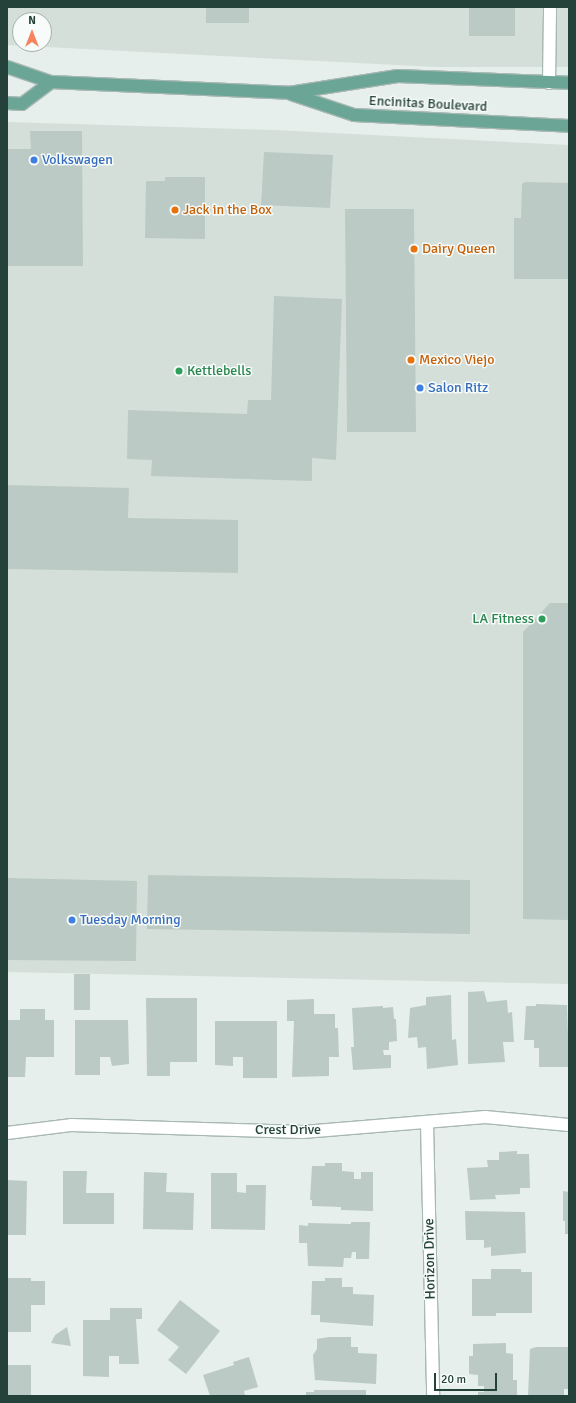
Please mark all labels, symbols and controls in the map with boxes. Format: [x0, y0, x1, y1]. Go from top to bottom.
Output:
north arrow [12, 12, 52, 52]
text: N [28, 14, 36, 27]
street label: Encinitas Boulevard [368, 93, 488, 115]
place label: Volkswagen [42, 152, 113, 168]
marker: Volkswagen [29, 155, 39, 165]
place label: Jack in the Box [183, 202, 272, 218]
marker: Jack in the Box [170, 205, 180, 215]
place label: Dairy Queen [422, 241, 495, 257]
marker: Dairy Queen [409, 244, 419, 254]
place label: Mexico Viejo [419, 352, 494, 368]
marker: Mexico Viejo [406, 355, 416, 365]
place label: Kettlebells [187, 363, 251, 379]
marker: Kettlebells [174, 366, 184, 376]
place label: Salon Ritz [428, 380, 488, 396]
marker: Salon Ritz [415, 383, 425, 393]
place label: LA Fitness [472, 611, 534, 627]
marker: LA Fitness [537, 614, 547, 624]
place label: Tuesday Morning [80, 912, 181, 928]
marker: Tuesday Morning [67, 915, 77, 925]
street label: Crest Drive [255, 1122, 321, 1138]
street label: Horizon Drive [421, 1218, 439, 1300]
scale bar [436, 1365, 499, 1391]
text: 20 m [441, 1372, 466, 1387]

